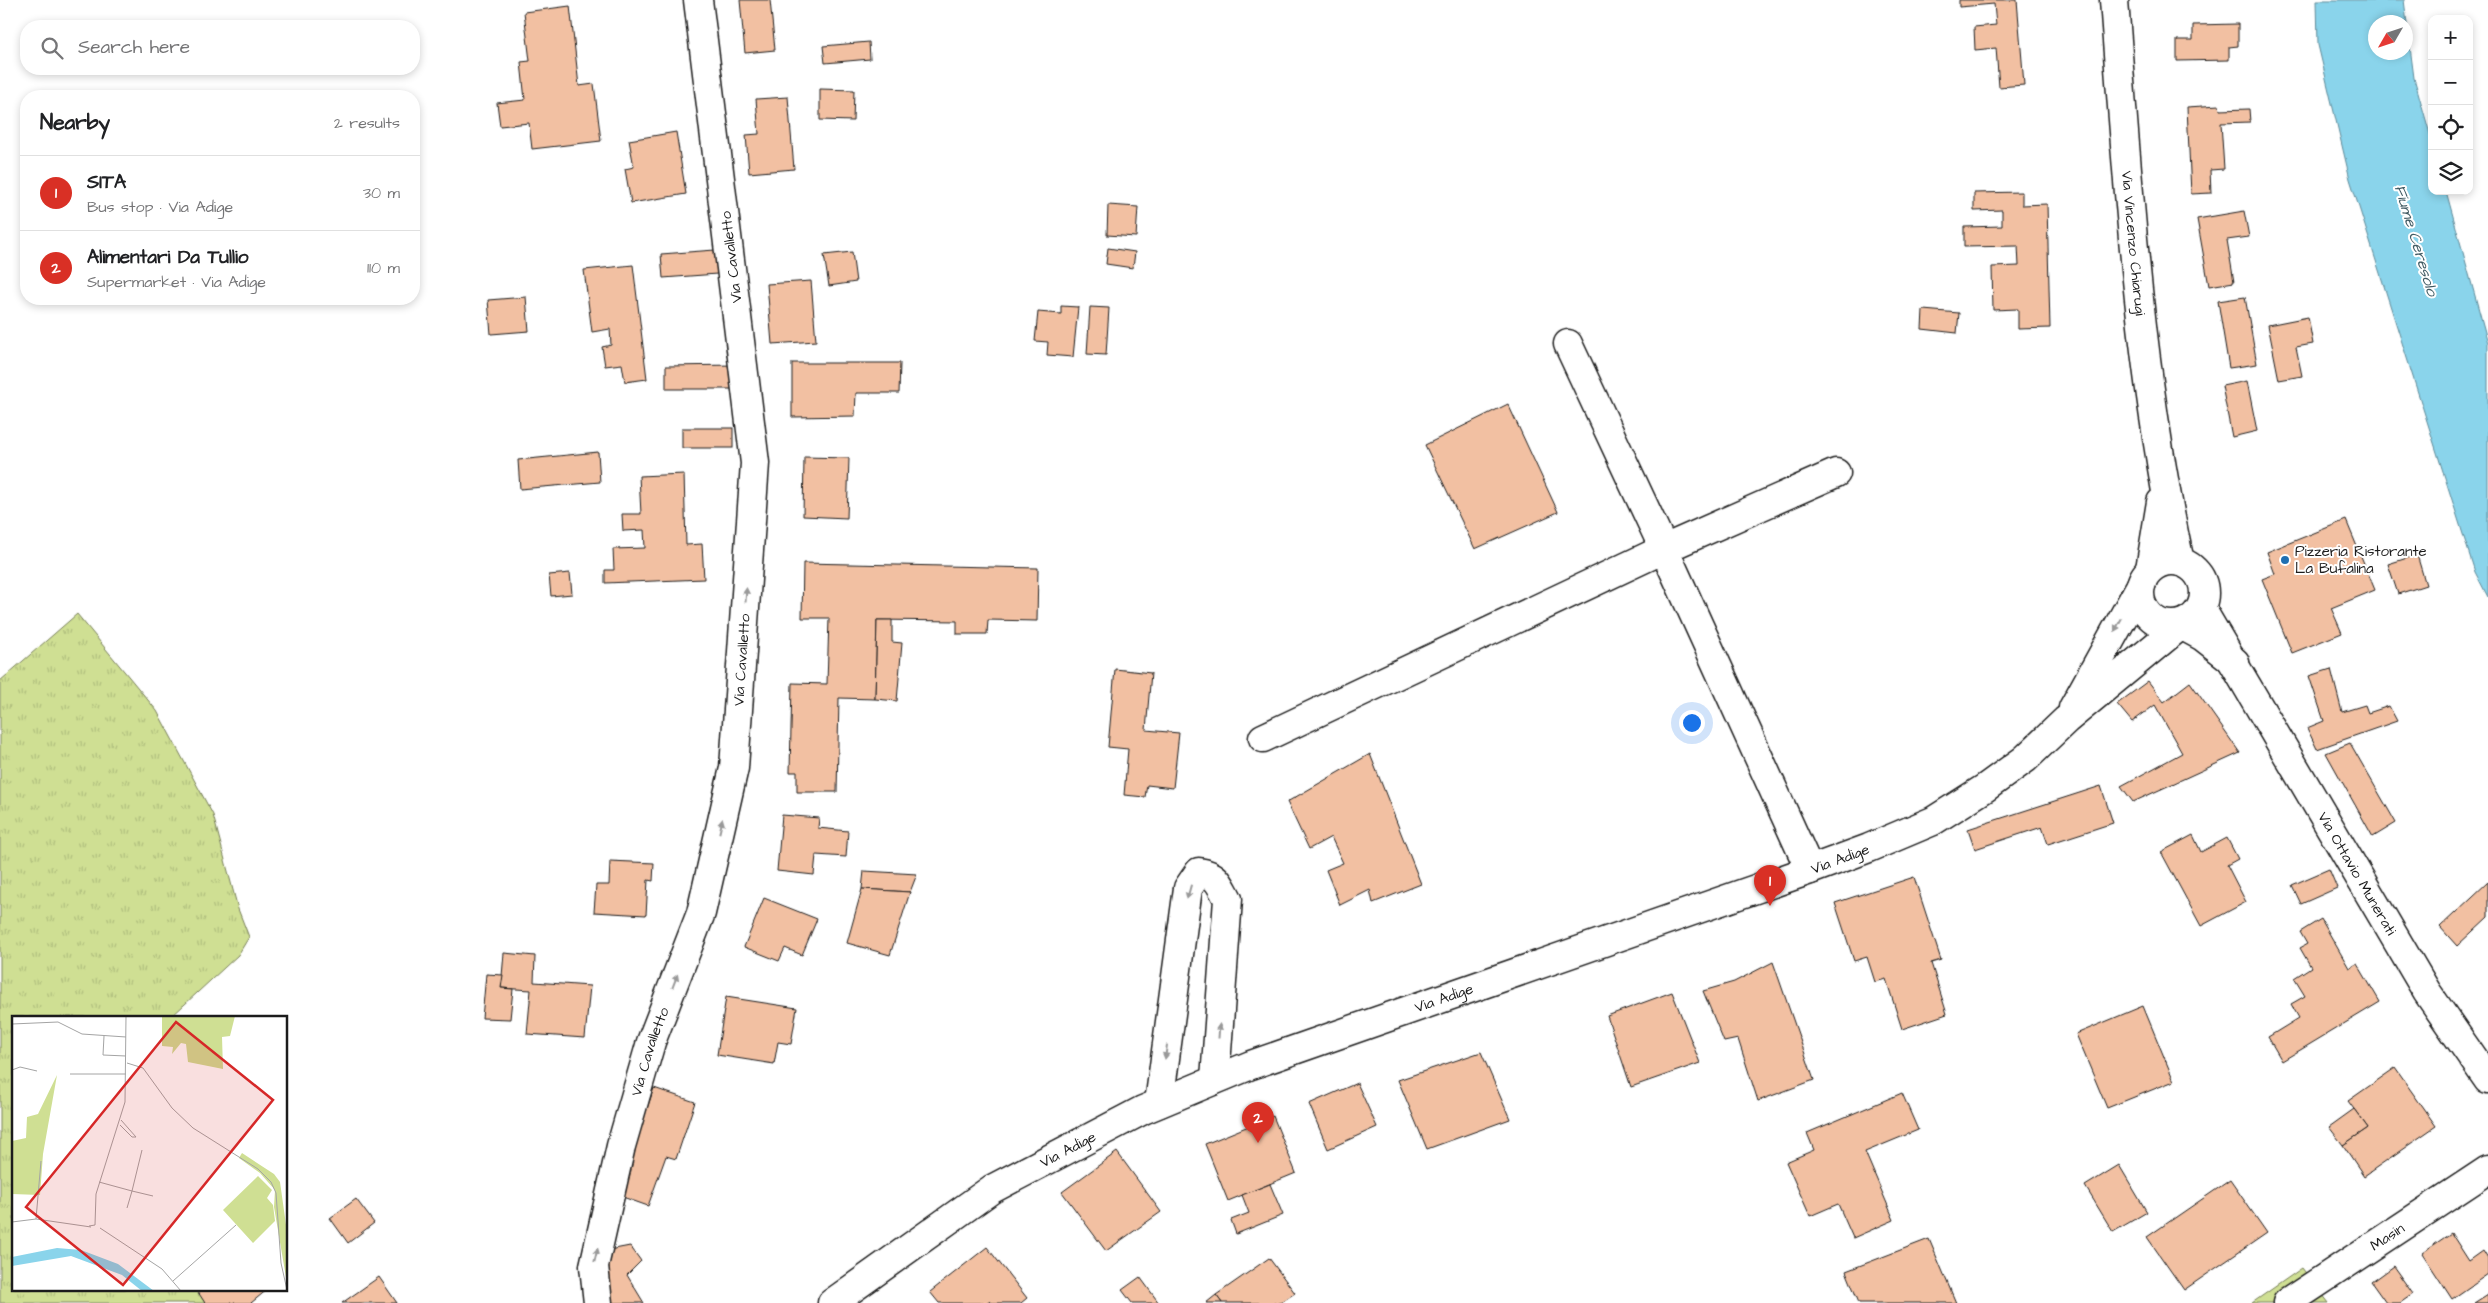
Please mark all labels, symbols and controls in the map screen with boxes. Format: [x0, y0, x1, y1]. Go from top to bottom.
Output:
north arrow [2368, 15, 2413, 60]
map controls [2428, 15, 2473, 195]
button: + [2428, 15, 2473, 60]
search box [20, 20, 420, 75]
icon: search [38, 34, 66, 62]
text: Search here [78, 34, 190, 61]
button: − [2428, 60, 2473, 105]
button: locate [2428, 105, 2473, 150]
text: Nearby [40, 108, 110, 137]
text: 2 results [334, 112, 400, 134]
button: layers [2428, 150, 2473, 195]
text: SITA [87, 169, 126, 196]
street label: Via Vincenzo Chiarugi [2116, 170, 2151, 318]
text: 1 [55, 182, 57, 204]
text: 30 m [363, 182, 400, 204]
water label: Fiume Ceresolo [2389, 182, 2444, 300]
text: Bus stop · Via Adige [87, 196, 233, 218]
street label: Via Cavalletto [715, 209, 748, 304]
text: Alimentari Da Tullio [87, 244, 249, 271]
text: 2 [51, 257, 61, 279]
text: 110 m [367, 257, 400, 279]
text: Supermarket · Via Adige [87, 271, 266, 293]
place label: Pizzeria Ristorante La Bufalina [2295, 541, 2427, 579]
marker: Pizzeria Ristorante La Bufalina [2279, 554, 2291, 566]
one-way arrow [742, 587, 750, 603]
street label: Via Cavalletto [728, 612, 756, 707]
one-way arrow [2114, 618, 2122, 633]
your location [1679, 710, 1705, 736]
street label: Via Ottavio Munerati [2312, 808, 2402, 940]
one-way arrow [717, 818, 725, 833]
street label: Via Adige [1808, 839, 1872, 880]
pin: 1 [1754, 865, 1786, 906]
one-way arrow [1184, 885, 1192, 900]
one-way arrow [671, 974, 679, 988]
street label: Via Adige [1412, 978, 1476, 1018]
street label: Via Cavalletto [626, 1004, 675, 1099]
inset map [12, 1016, 288, 1290]
one-way arrow [1215, 1023, 1223, 1039]
one-way arrow [1162, 1045, 1170, 1061]
pin: 2 [1242, 1102, 1274, 1143]
street label: Via Adige [1036, 1126, 1100, 1173]
street label: Masin [2366, 1218, 2409, 1256]
one-way arrow [592, 1247, 600, 1262]

